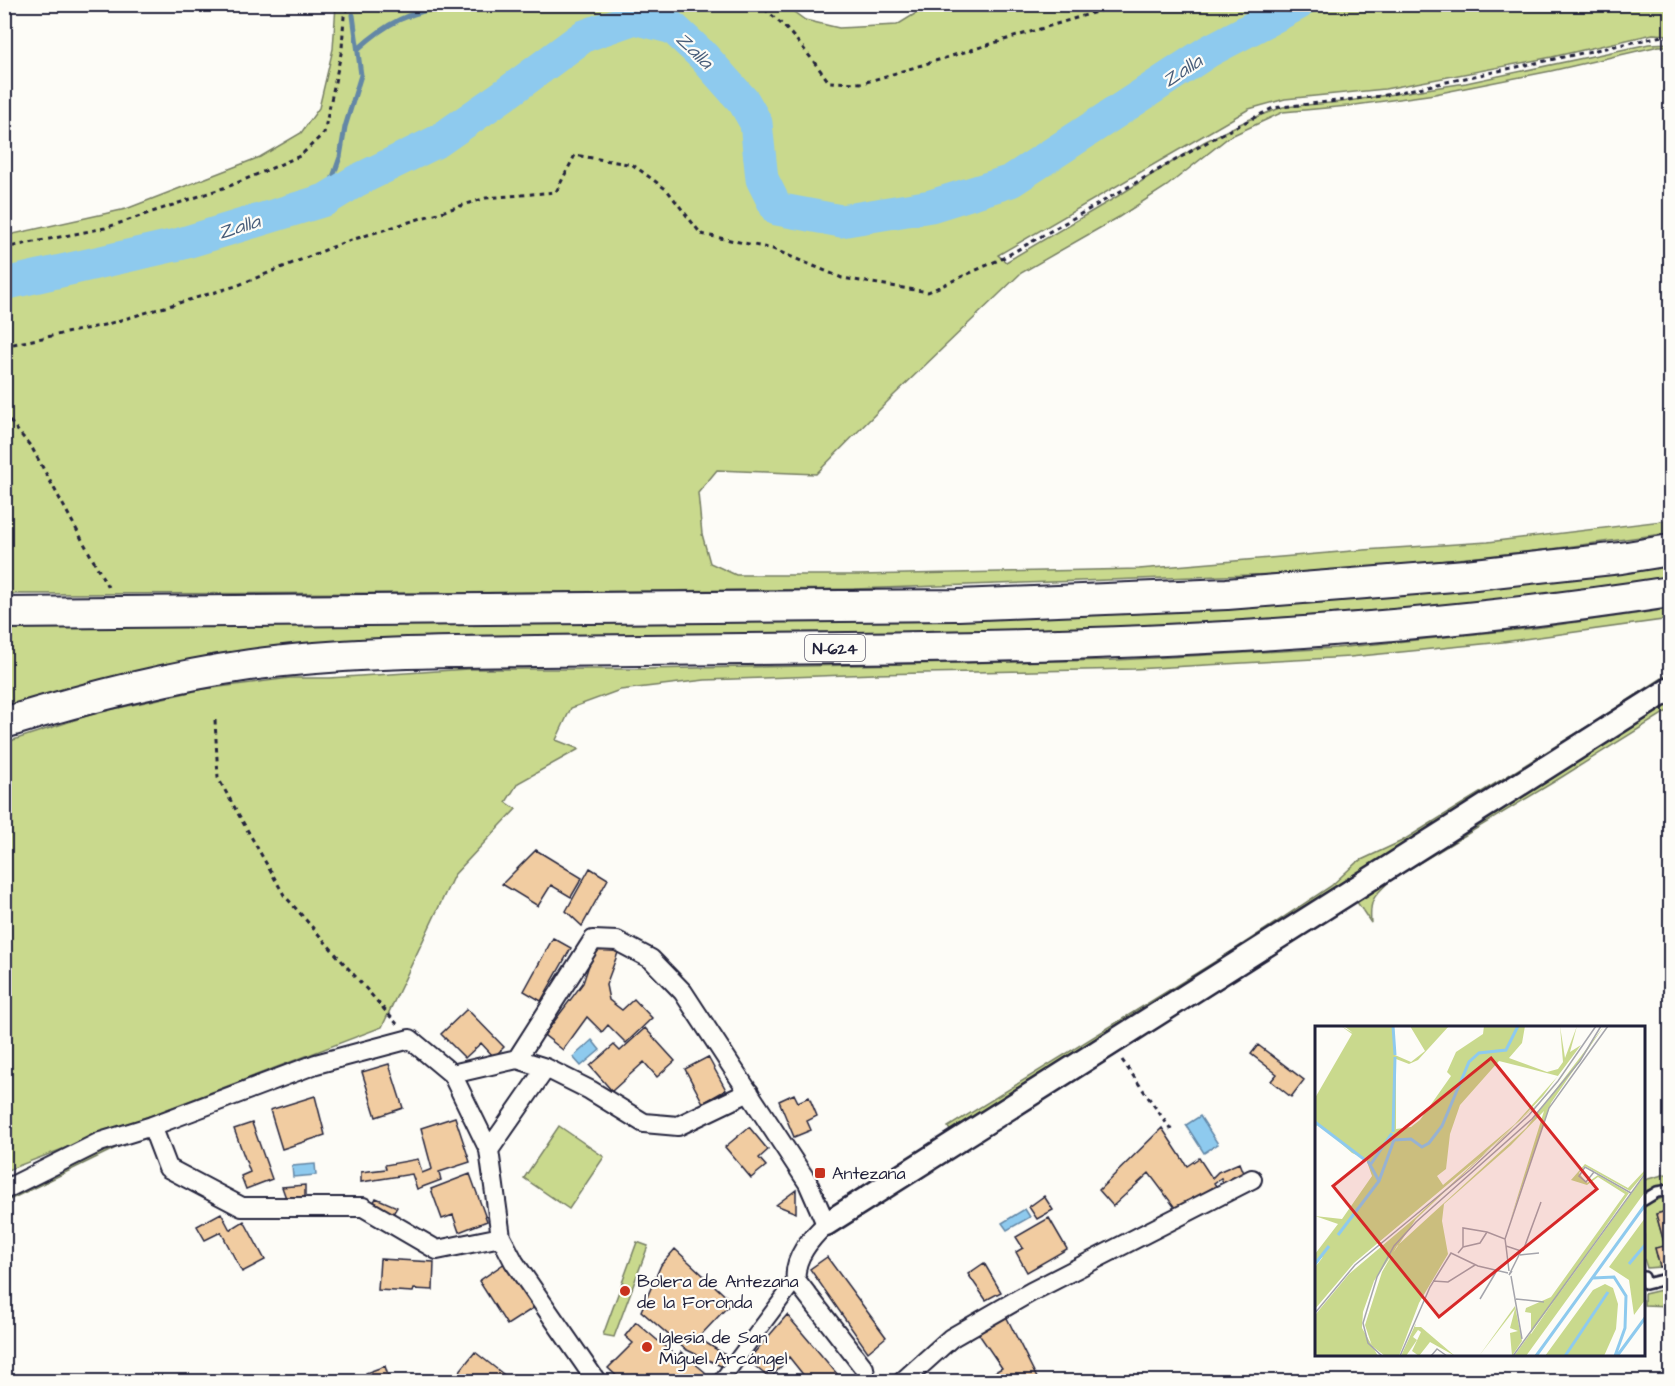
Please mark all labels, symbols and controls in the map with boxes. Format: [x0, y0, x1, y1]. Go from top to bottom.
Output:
water label: Zalla [669, 26, 720, 76]
water label: Zalla [1157, 47, 1209, 94]
water label: Zalla [215, 207, 264, 247]
road number: N-624 [805, 635, 865, 661]
inset map [1315, 1026, 1645, 1356]
place label: Antezana [832, 1161, 906, 1186]
marker: Antezana [813, 1166, 827, 1180]
place label: Bolera de Antezana de la Foronda [637, 1269, 799, 1315]
marker: Bolera de Antezana de la Foronda [618, 1284, 632, 1298]
place label: Iglesia de San Miguel Arcángel [659, 1325, 788, 1372]
marker: Iglesia de San Miguel Arcángel [640, 1340, 654, 1354]

